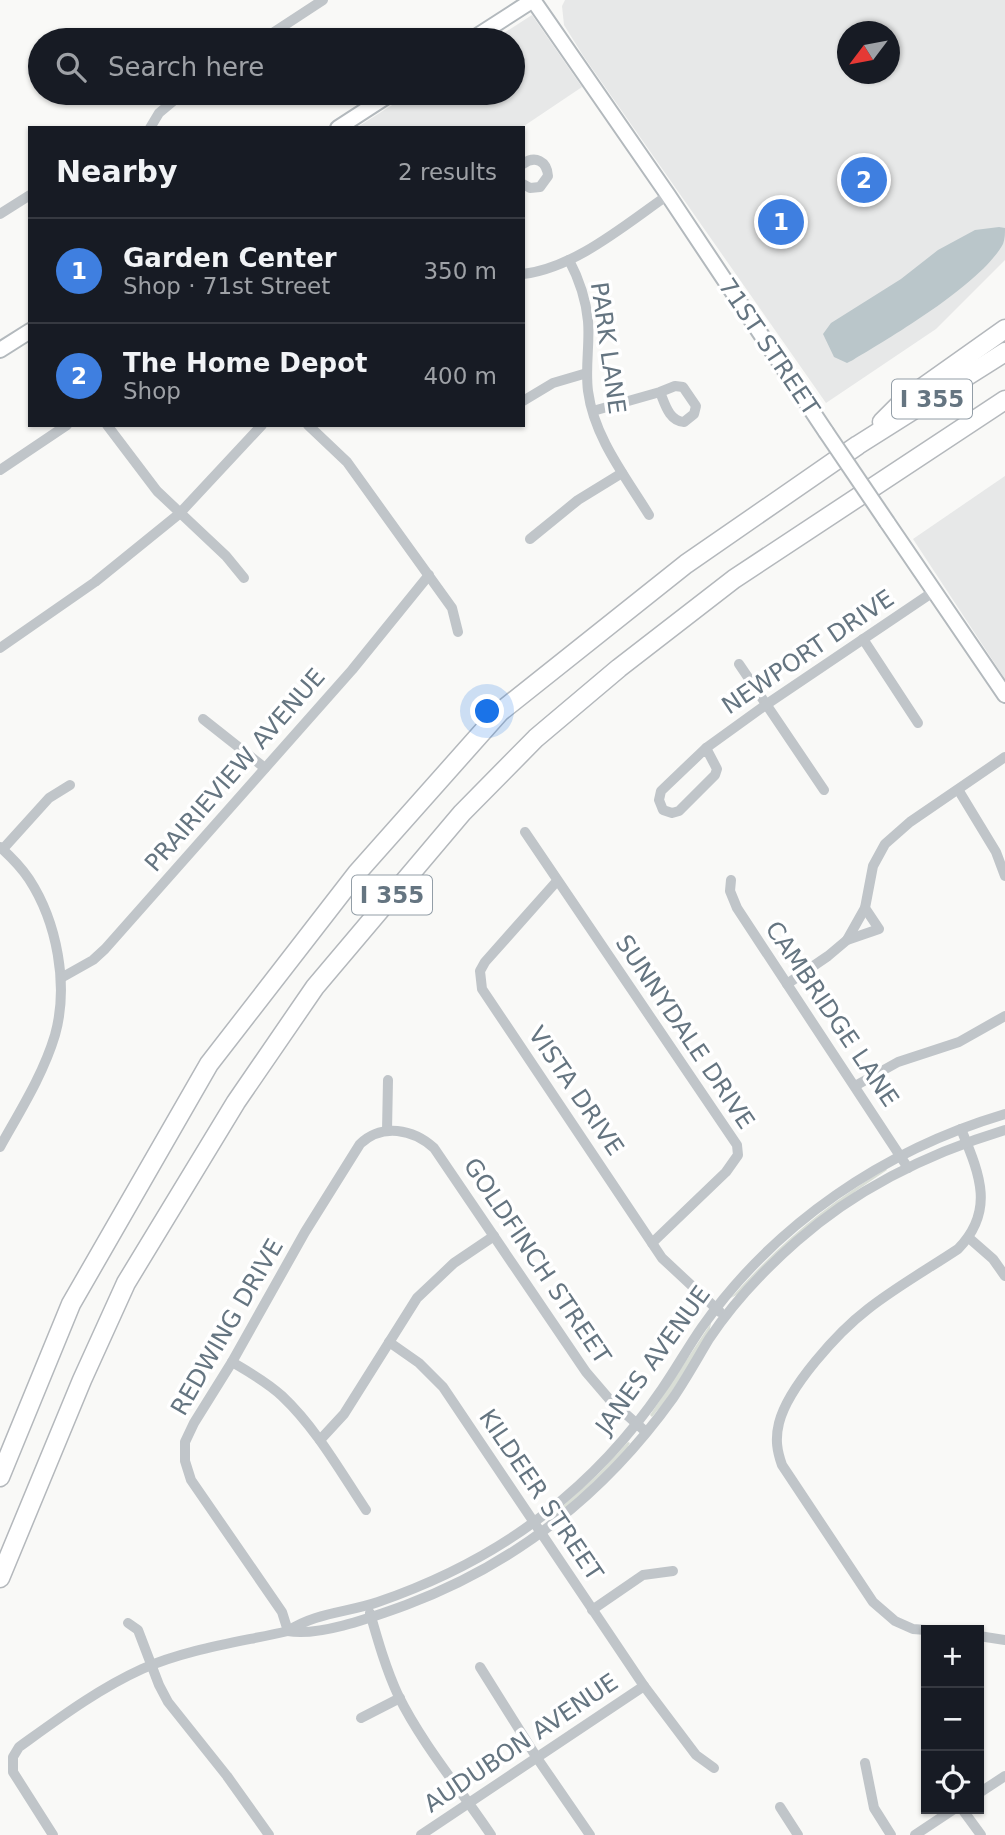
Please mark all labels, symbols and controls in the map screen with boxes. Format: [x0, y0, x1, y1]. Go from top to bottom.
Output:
north arrow [837, 21, 900, 84]
search box [28, 28, 525, 105]
icon: search [52, 48, 90, 86]
text: Search here [108, 52, 264, 82]
text: Nearby [56, 154, 178, 189]
pin: 2 [841, 154, 887, 206]
text: 2 results [398, 159, 497, 185]
pin: 1 [758, 196, 804, 248]
text: Garden Center [123, 243, 337, 273]
text: 1 [71, 258, 87, 284]
text: 350 m [423, 258, 497, 284]
text: Shop · 71st Street [123, 273, 330, 299]
street label: 71ST STREET [713, 273, 825, 421]
street label: PARK LANE [585, 280, 631, 416]
text: The Home Depot [123, 348, 367, 378]
text: 2 [71, 363, 87, 389]
text: 400 m [423, 363, 497, 389]
text: Shop [123, 378, 181, 404]
road number: I 355 [892, 380, 972, 418]
street label: NEWPORT DRIVE [717, 584, 899, 720]
street label: PRAIRIEVIEW AVENUE [139, 663, 331, 877]
your location [470, 694, 504, 728]
road number: I 355 [352, 876, 432, 914]
street label: CAMBRIDGE LANE [760, 916, 904, 1112]
street label: SUNNYDALE DRIVE [610, 930, 760, 1134]
street label: VISTA DRIVE [523, 1021, 629, 1161]
street label: GOLDFINCH STREET [458, 1153, 617, 1369]
street label: REDWING DRIVE [165, 1234, 289, 1420]
street label: JANES AVENUE [589, 1280, 716, 1441]
street label: KILDEER STREET [473, 1404, 609, 1586]
map controls [921, 1625, 984, 1814]
button: + [921, 1625, 984, 1688]
street label: AUDUBON AVENUE [419, 1668, 623, 1818]
button: − [921, 1688, 984, 1751]
button: locate [921, 1751, 984, 1814]

